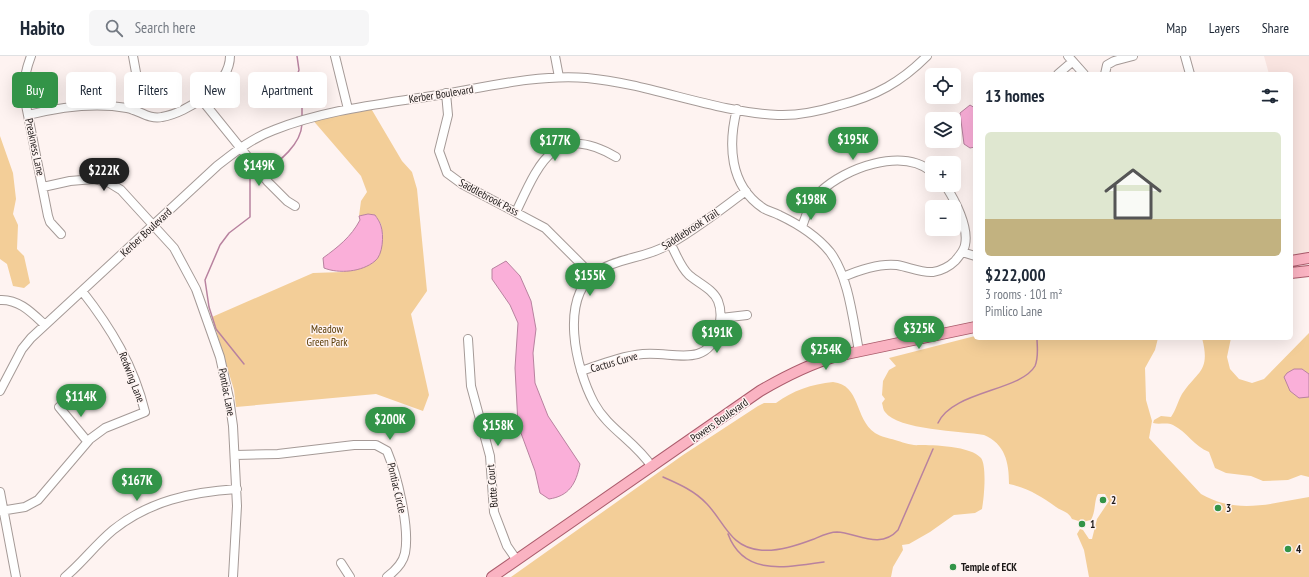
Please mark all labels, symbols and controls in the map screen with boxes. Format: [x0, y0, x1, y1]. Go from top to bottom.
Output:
search box [89, 10, 369, 46]
text: Habito [20, 16, 65, 40]
icon: search [103, 17, 125, 39]
text: Search here [135, 18, 196, 37]
text: Map [1166, 19, 1187, 37]
text: Layers [1209, 19, 1240, 37]
text: Share [1262, 19, 1289, 37]
map controls [925, 68, 961, 236]
button: locate [925, 68, 961, 104]
chip: Buy [12, 72, 58, 108]
chip: Rent [66, 72, 116, 108]
chip: Filters [124, 72, 182, 108]
chip: New [190, 72, 240, 108]
chip: Apartment [248, 72, 327, 108]
street label: Kerber Boulevard [408, 82, 475, 106]
text: 13 homes [985, 85, 1044, 107]
icon: filters [1259, 85, 1281, 107]
button: layers [925, 112, 961, 148]
street label: Preakness Lane [22, 117, 48, 177]
pin: $195K [825, 127, 881, 161]
pin: $177K [527, 128, 583, 162]
text: $195K [837, 131, 869, 148]
text: $177K [539, 132, 571, 149]
pin: $149K [231, 153, 287, 187]
button: + [925, 156, 961, 192]
text: $149K [243, 157, 275, 174]
pin: $222K [76, 158, 132, 192]
icon: home [1097, 158, 1169, 230]
text: $222K [88, 162, 120, 179]
street label: Saddlebrook Pass [457, 175, 522, 219]
pin: $198K [783, 187, 839, 221]
text: $198K [795, 191, 827, 208]
button: − [925, 200, 961, 236]
street label: Kerber Boulevard [117, 204, 175, 259]
street label: Saddlebrook Trail [659, 205, 722, 253]
pin: $155K [562, 263, 618, 297]
text: $222,000 [985, 264, 1046, 286]
text: $155K [574, 267, 606, 284]
text: 3 rooms · 101 m² [985, 286, 1063, 303]
text: Pimlico Lane [985, 303, 1042, 320]
pin: $325K [891, 316, 947, 350]
pin: $191K [689, 320, 745, 354]
text: $325K [903, 320, 935, 337]
park label: Meadow Green Park [307, 322, 348, 349]
text: $191K [701, 324, 733, 341]
pin: $254K [798, 337, 854, 371]
text: $254K [810, 341, 842, 358]
street label: Cactus Curve [589, 348, 640, 375]
street label: Redwing Lane [116, 350, 148, 405]
street label: Pontiac Lane [216, 367, 239, 417]
pin: $114K [53, 384, 109, 418]
text: $114K [65, 388, 97, 405]
street label: Powers Boulevard [687, 395, 751, 445]
pin: $200K [362, 407, 418, 441]
text: $200K [374, 411, 406, 428]
pin: $158K [470, 413, 526, 447]
text: $158K [482, 417, 514, 434]
street label: Pontiac Circle [384, 461, 410, 515]
street label: Butte Court [483, 464, 501, 508]
pin: $167K [109, 468, 165, 502]
text: $167K [121, 472, 153, 489]
place label: 2 [1111, 493, 1116, 507]
marker: 2 [1098, 495, 1108, 505]
place label: 3 [1226, 501, 1231, 515]
marker: 3 [1213, 503, 1223, 513]
place label: 1 [1090, 517, 1095, 531]
marker: 1 [1077, 519, 1087, 529]
place label: 4 [1296, 542, 1302, 556]
marker: 4 [1283, 544, 1293, 554]
place label: Temple of ECK [961, 560, 1017, 574]
marker: Temple of ECK [948, 562, 958, 572]

